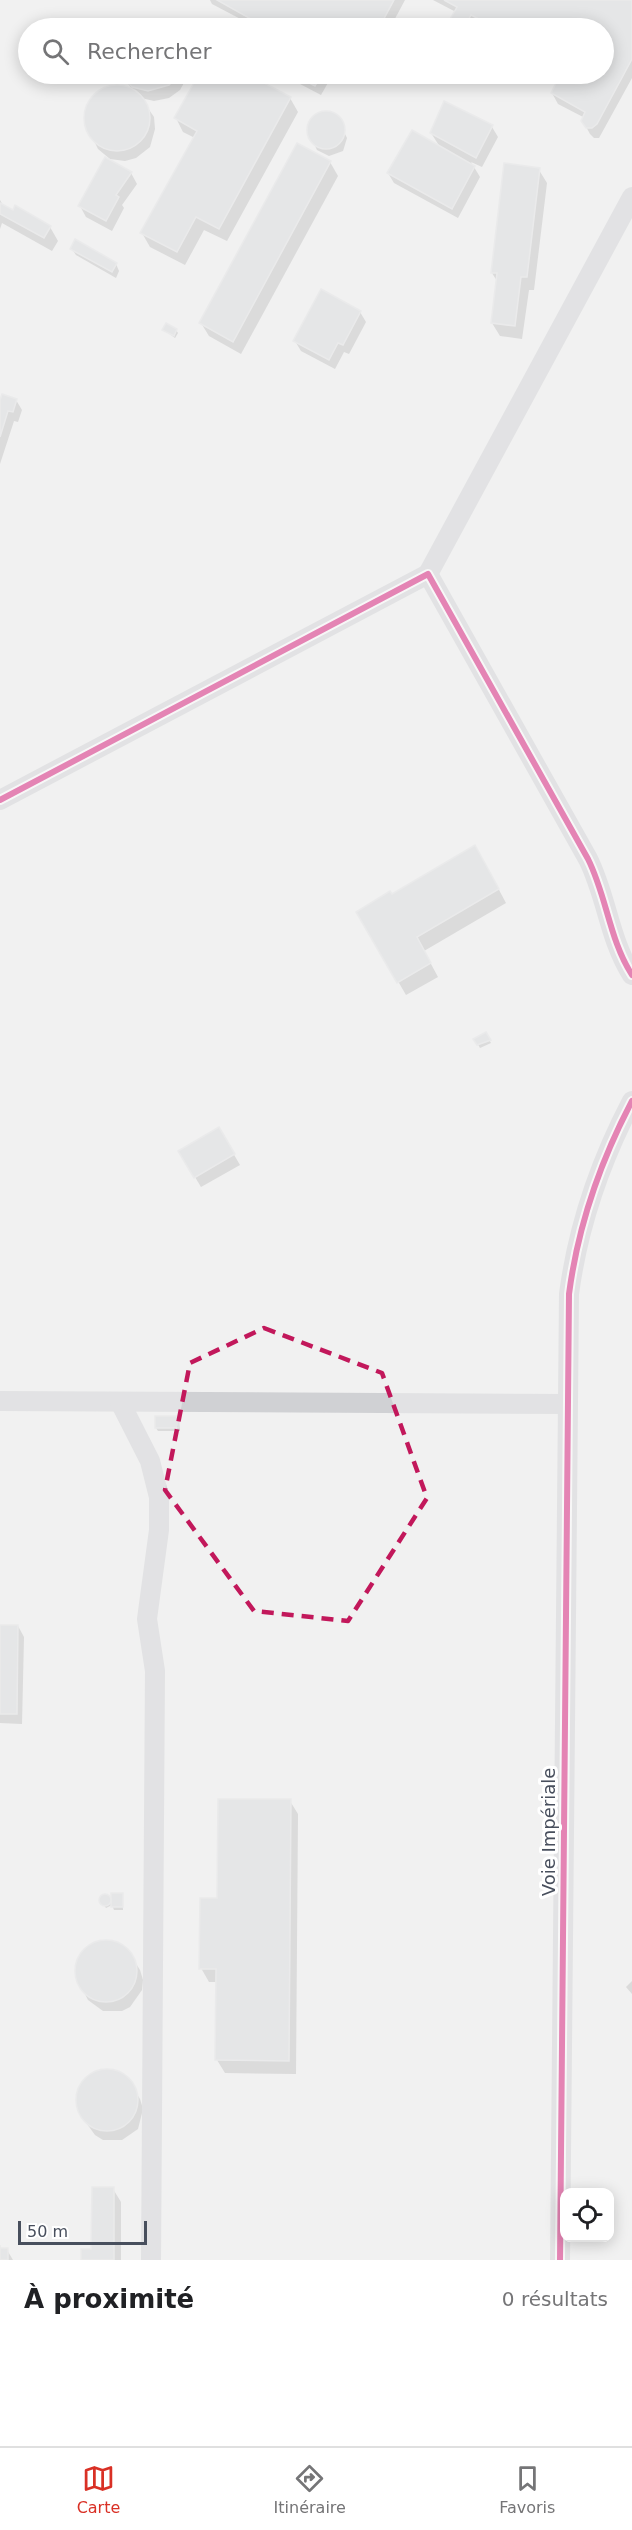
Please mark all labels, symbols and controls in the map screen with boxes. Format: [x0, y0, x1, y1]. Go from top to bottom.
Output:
search box [18, 18, 614, 84]
icon: search [39, 35, 72, 68]
text: Rechercher [87, 39, 212, 64]
street label: Voie Impériale [538, 1768, 559, 1896]
map controls [560, 2188, 614, 2242]
button: locate [560, 2188, 614, 2242]
scale bar [18, 2218, 147, 2246]
text: 50 m [27, 2222, 68, 2241]
text: À proximité [24, 2284, 194, 2314]
text: 0 résultats [502, 2287, 608, 2311]
tab: Carte [77, 2462, 120, 2517]
tab: Itinéraire [274, 2462, 346, 2517]
tab: Favoris [499, 2462, 555, 2517]

